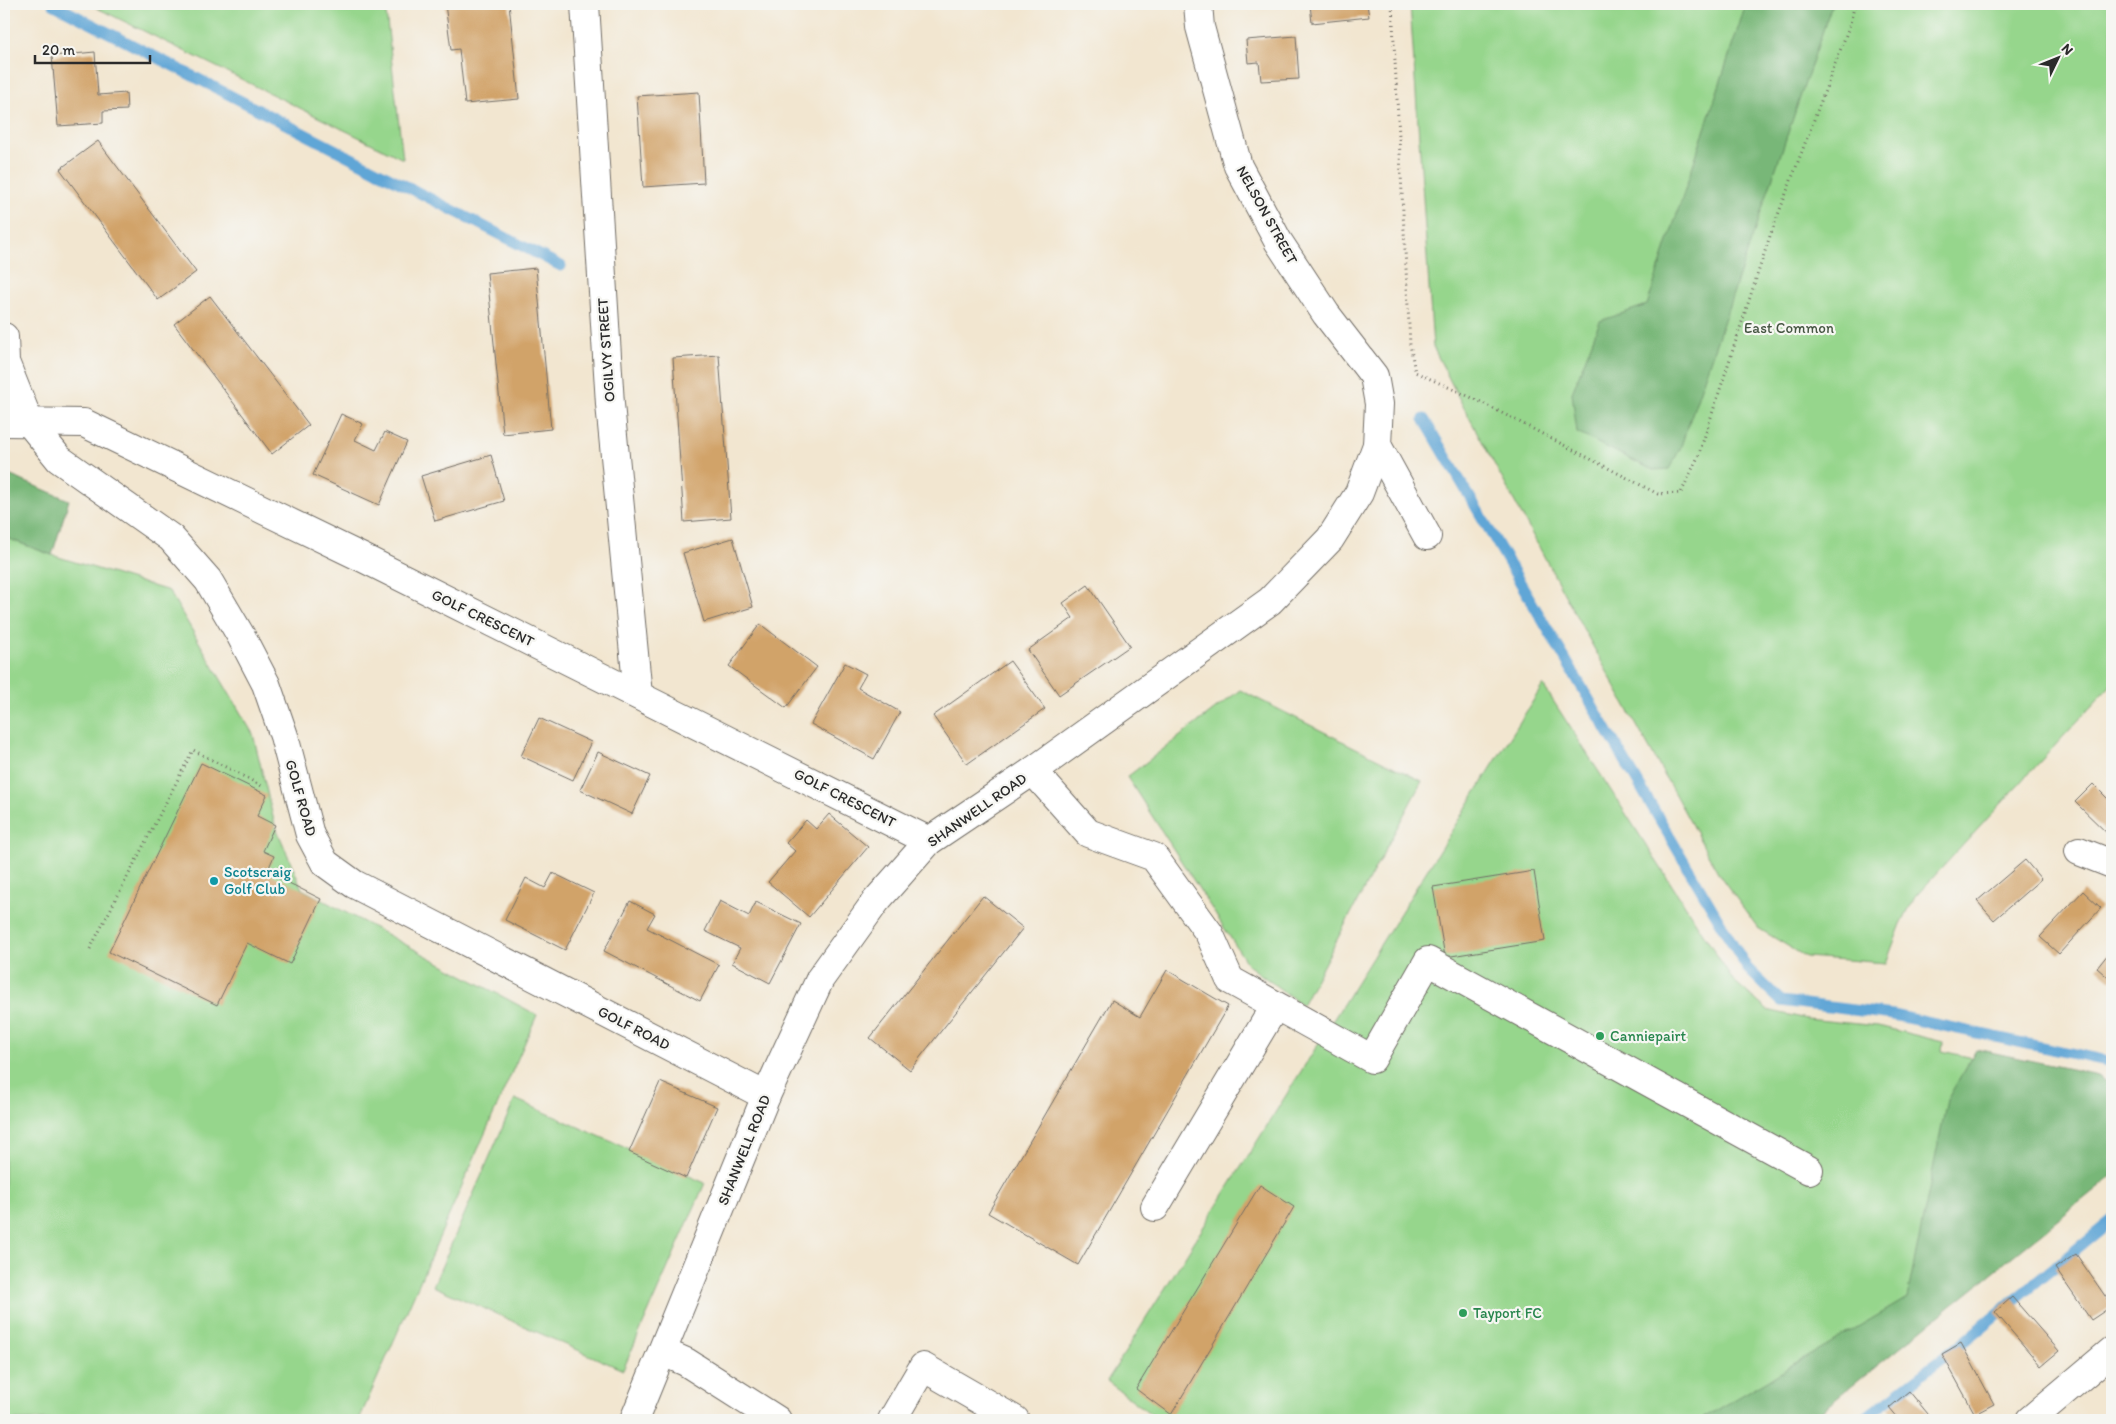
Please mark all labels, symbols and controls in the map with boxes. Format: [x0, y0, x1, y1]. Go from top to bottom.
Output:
scale bar [35, 32, 150, 64]
north arrow [2034, 32, 2084, 82]
text: N [2058, 40, 2077, 59]
text: 20 m [42, 41, 76, 59]
street label: NELSON STREET [1233, 163, 1302, 268]
street label: OGILVY STREET [593, 297, 619, 403]
park label: East Common [1744, 319, 1834, 337]
street label: GOLF CRESCENT [429, 585, 538, 651]
street label: GOLF ROAD [281, 758, 321, 838]
street label: GOLF CRESCENT [791, 765, 900, 832]
street label: SHANWELL ROAD [924, 769, 1030, 851]
place label: Scotscraig Golf Club [224, 863, 291, 898]
marker: Scotscraig Golf Club [208, 875, 220, 887]
street label: GOLF ROAD [595, 1002, 673, 1054]
place label: Canniepairt [1610, 1027, 1687, 1045]
marker: Canniepairt [1594, 1030, 1606, 1042]
street label: SHANWELL ROAD [714, 1092, 774, 1208]
place label: Tayport FC [1473, 1304, 1542, 1322]
marker: Tayport FC [1457, 1307, 1469, 1319]

